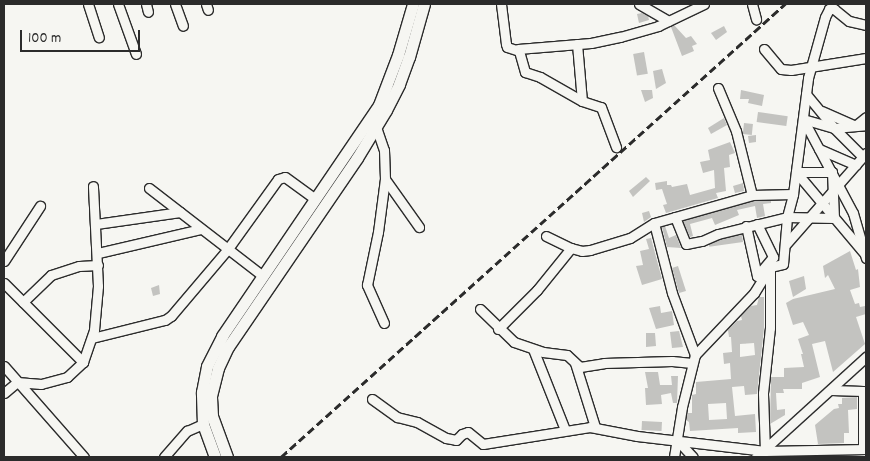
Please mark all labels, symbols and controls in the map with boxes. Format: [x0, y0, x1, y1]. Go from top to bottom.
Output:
scale bar [22, 20, 142, 52]
text: 100 m [28, 28, 61, 50]

